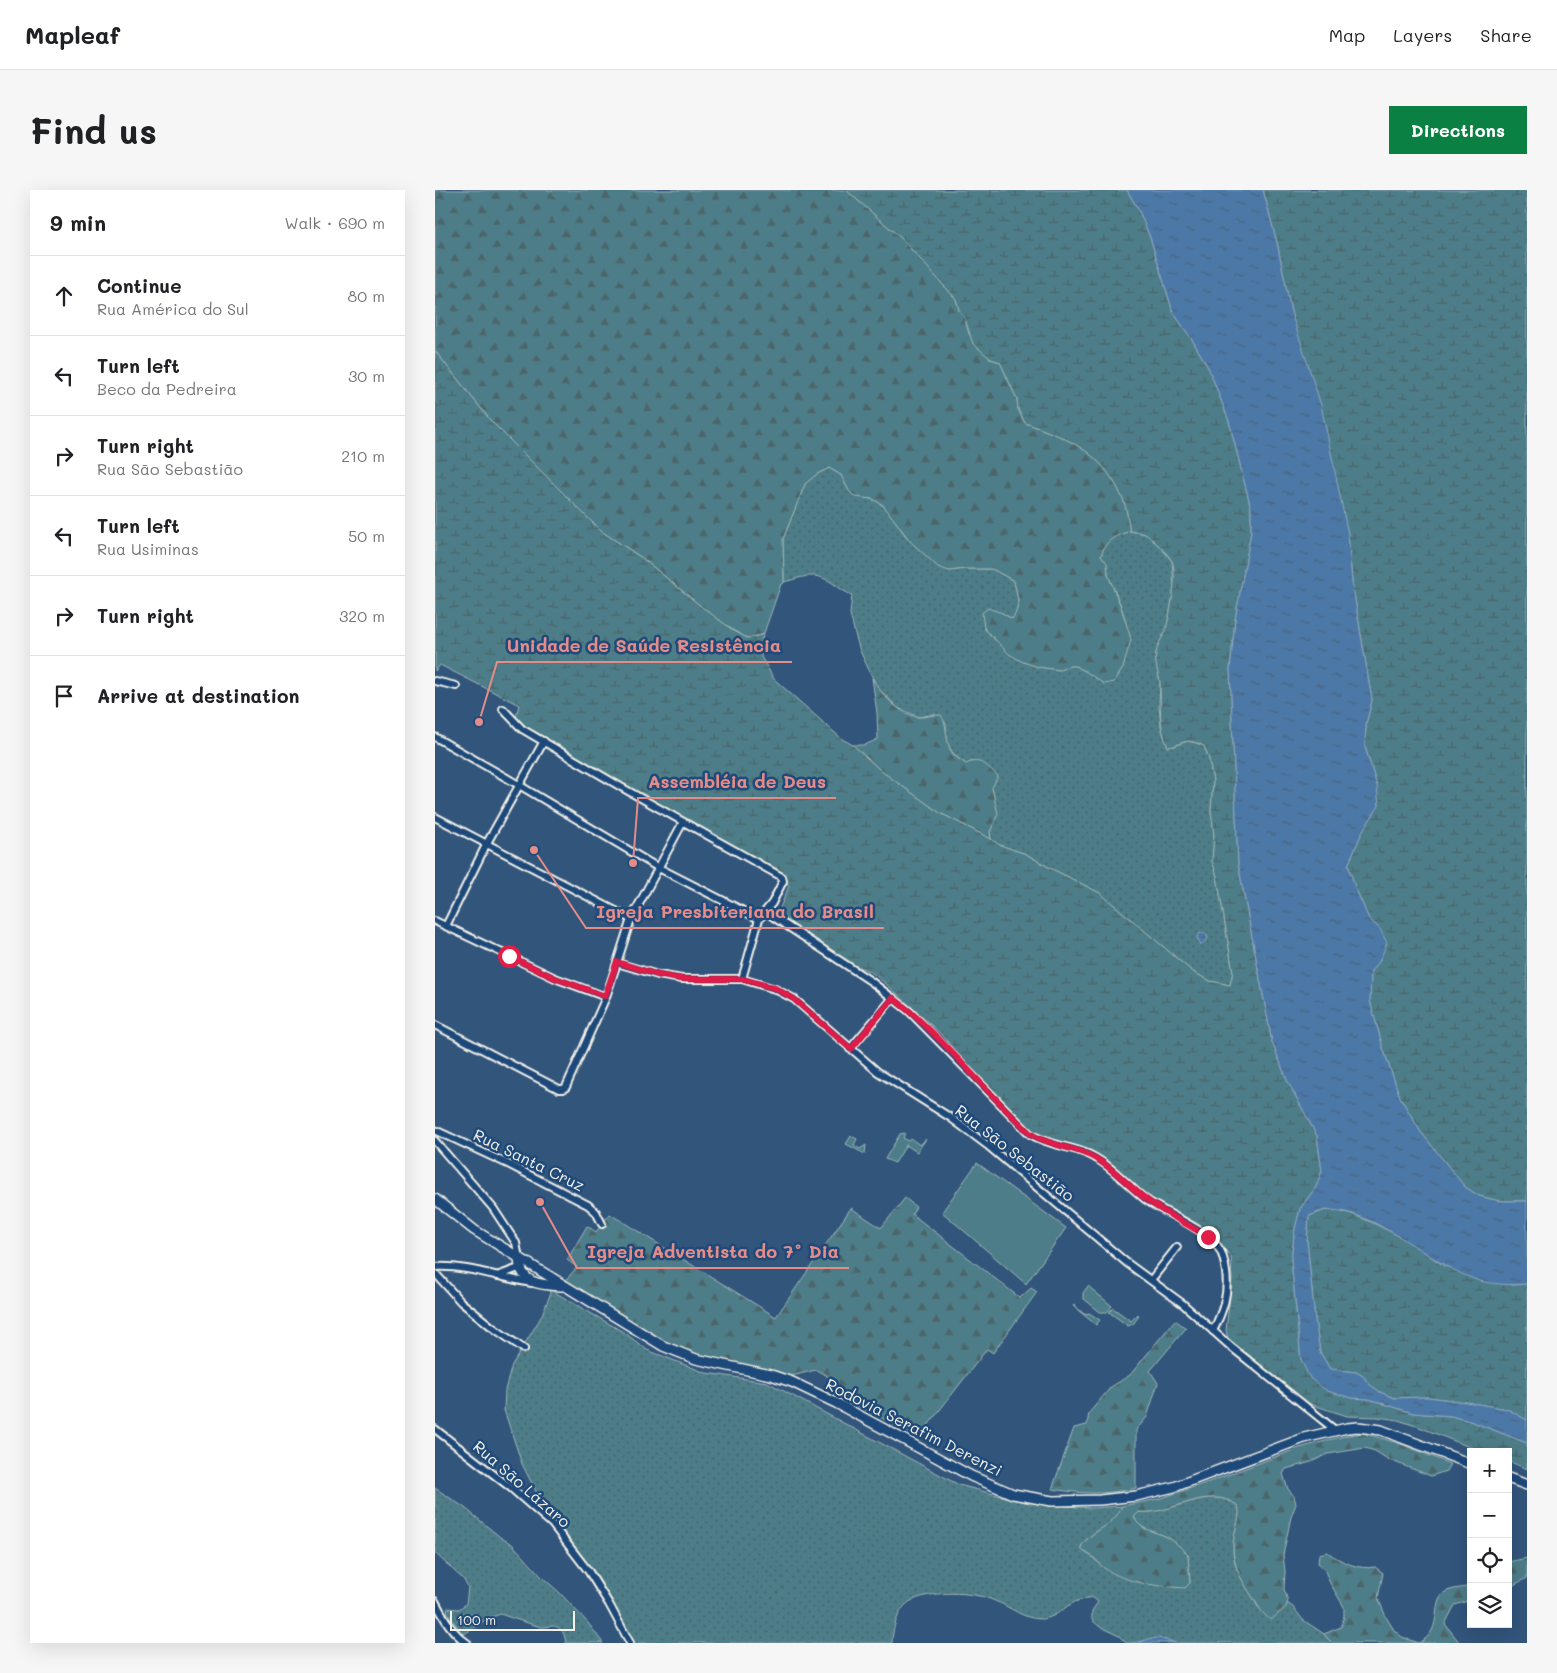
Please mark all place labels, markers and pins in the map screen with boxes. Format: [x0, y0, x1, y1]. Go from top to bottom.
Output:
callout: Unidade de Saúde Resistência [497, 629, 792, 662]
callout: Assembléia de Deus [638, 765, 836, 798]
callout: Igreja Presbiteriana do Brasil [586, 895, 884, 928]
callout: Igreja Adventista do 7˚ Dia [577, 1235, 849, 1268]

